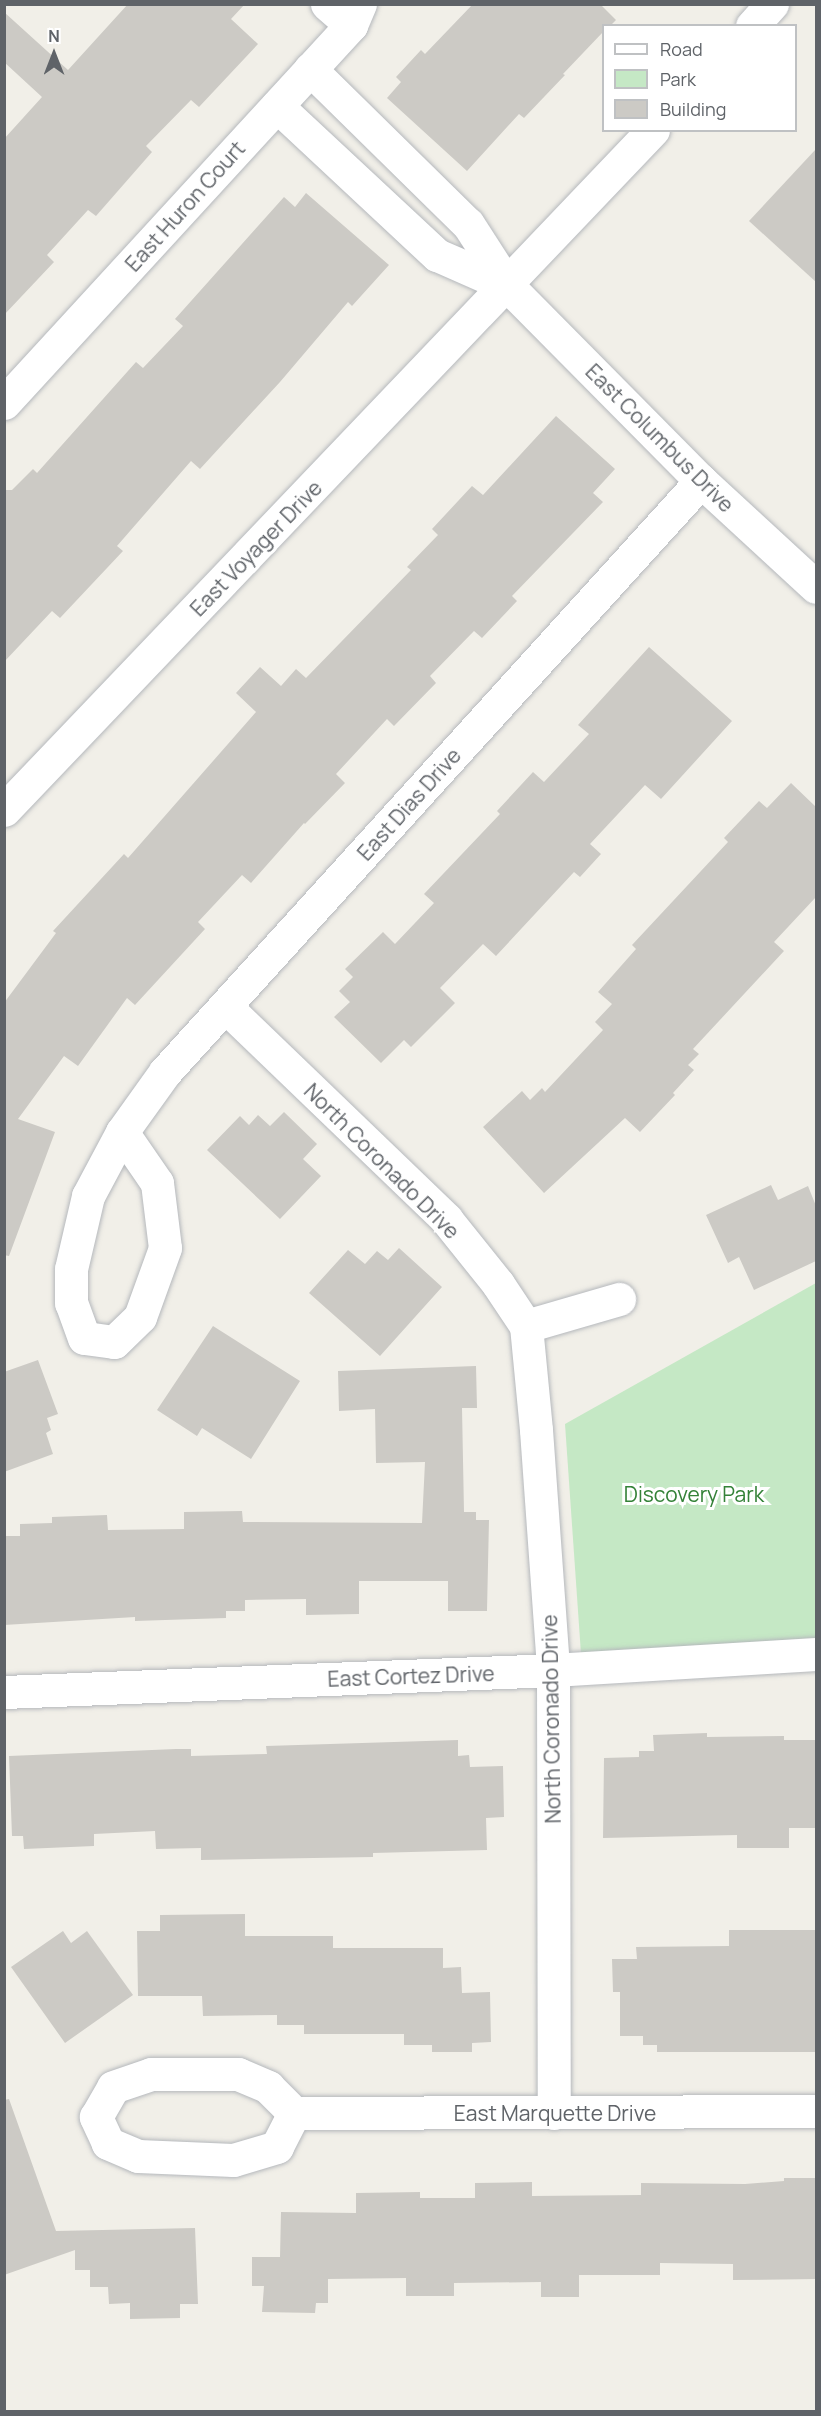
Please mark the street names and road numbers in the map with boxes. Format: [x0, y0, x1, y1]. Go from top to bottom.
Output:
street label: East Huron Court [120, 136, 250, 276]
street label: East Columbus Drive [581, 359, 739, 517]
street label: East Voyager Drive [185, 475, 327, 621]
street label: East Dias Drive [352, 743, 466, 865]
street label: North Coronado Drive [299, 1078, 465, 1244]
street label: North Coronado Drive [537, 1614, 565, 1824]
street label: East Cortez Drive [327, 1660, 495, 1692]
street label: East Marquette Drive [454, 2100, 656, 2126]

